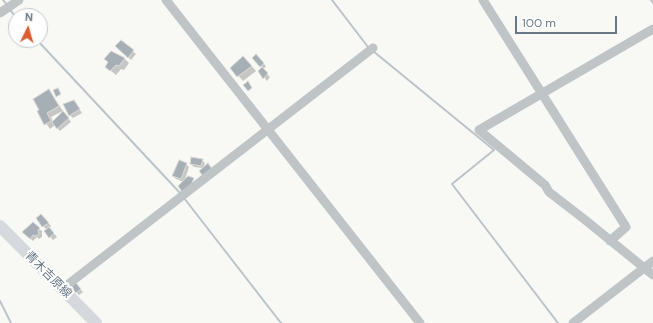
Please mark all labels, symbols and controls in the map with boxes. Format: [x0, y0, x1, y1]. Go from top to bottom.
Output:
north arrow [8, 8, 48, 48]
scale bar [517, 8, 619, 34]
text: N [24, 10, 34, 24]
text: 100 m [522, 15, 556, 31]
street label: 青木吉原線 [22, 249, 74, 301]

